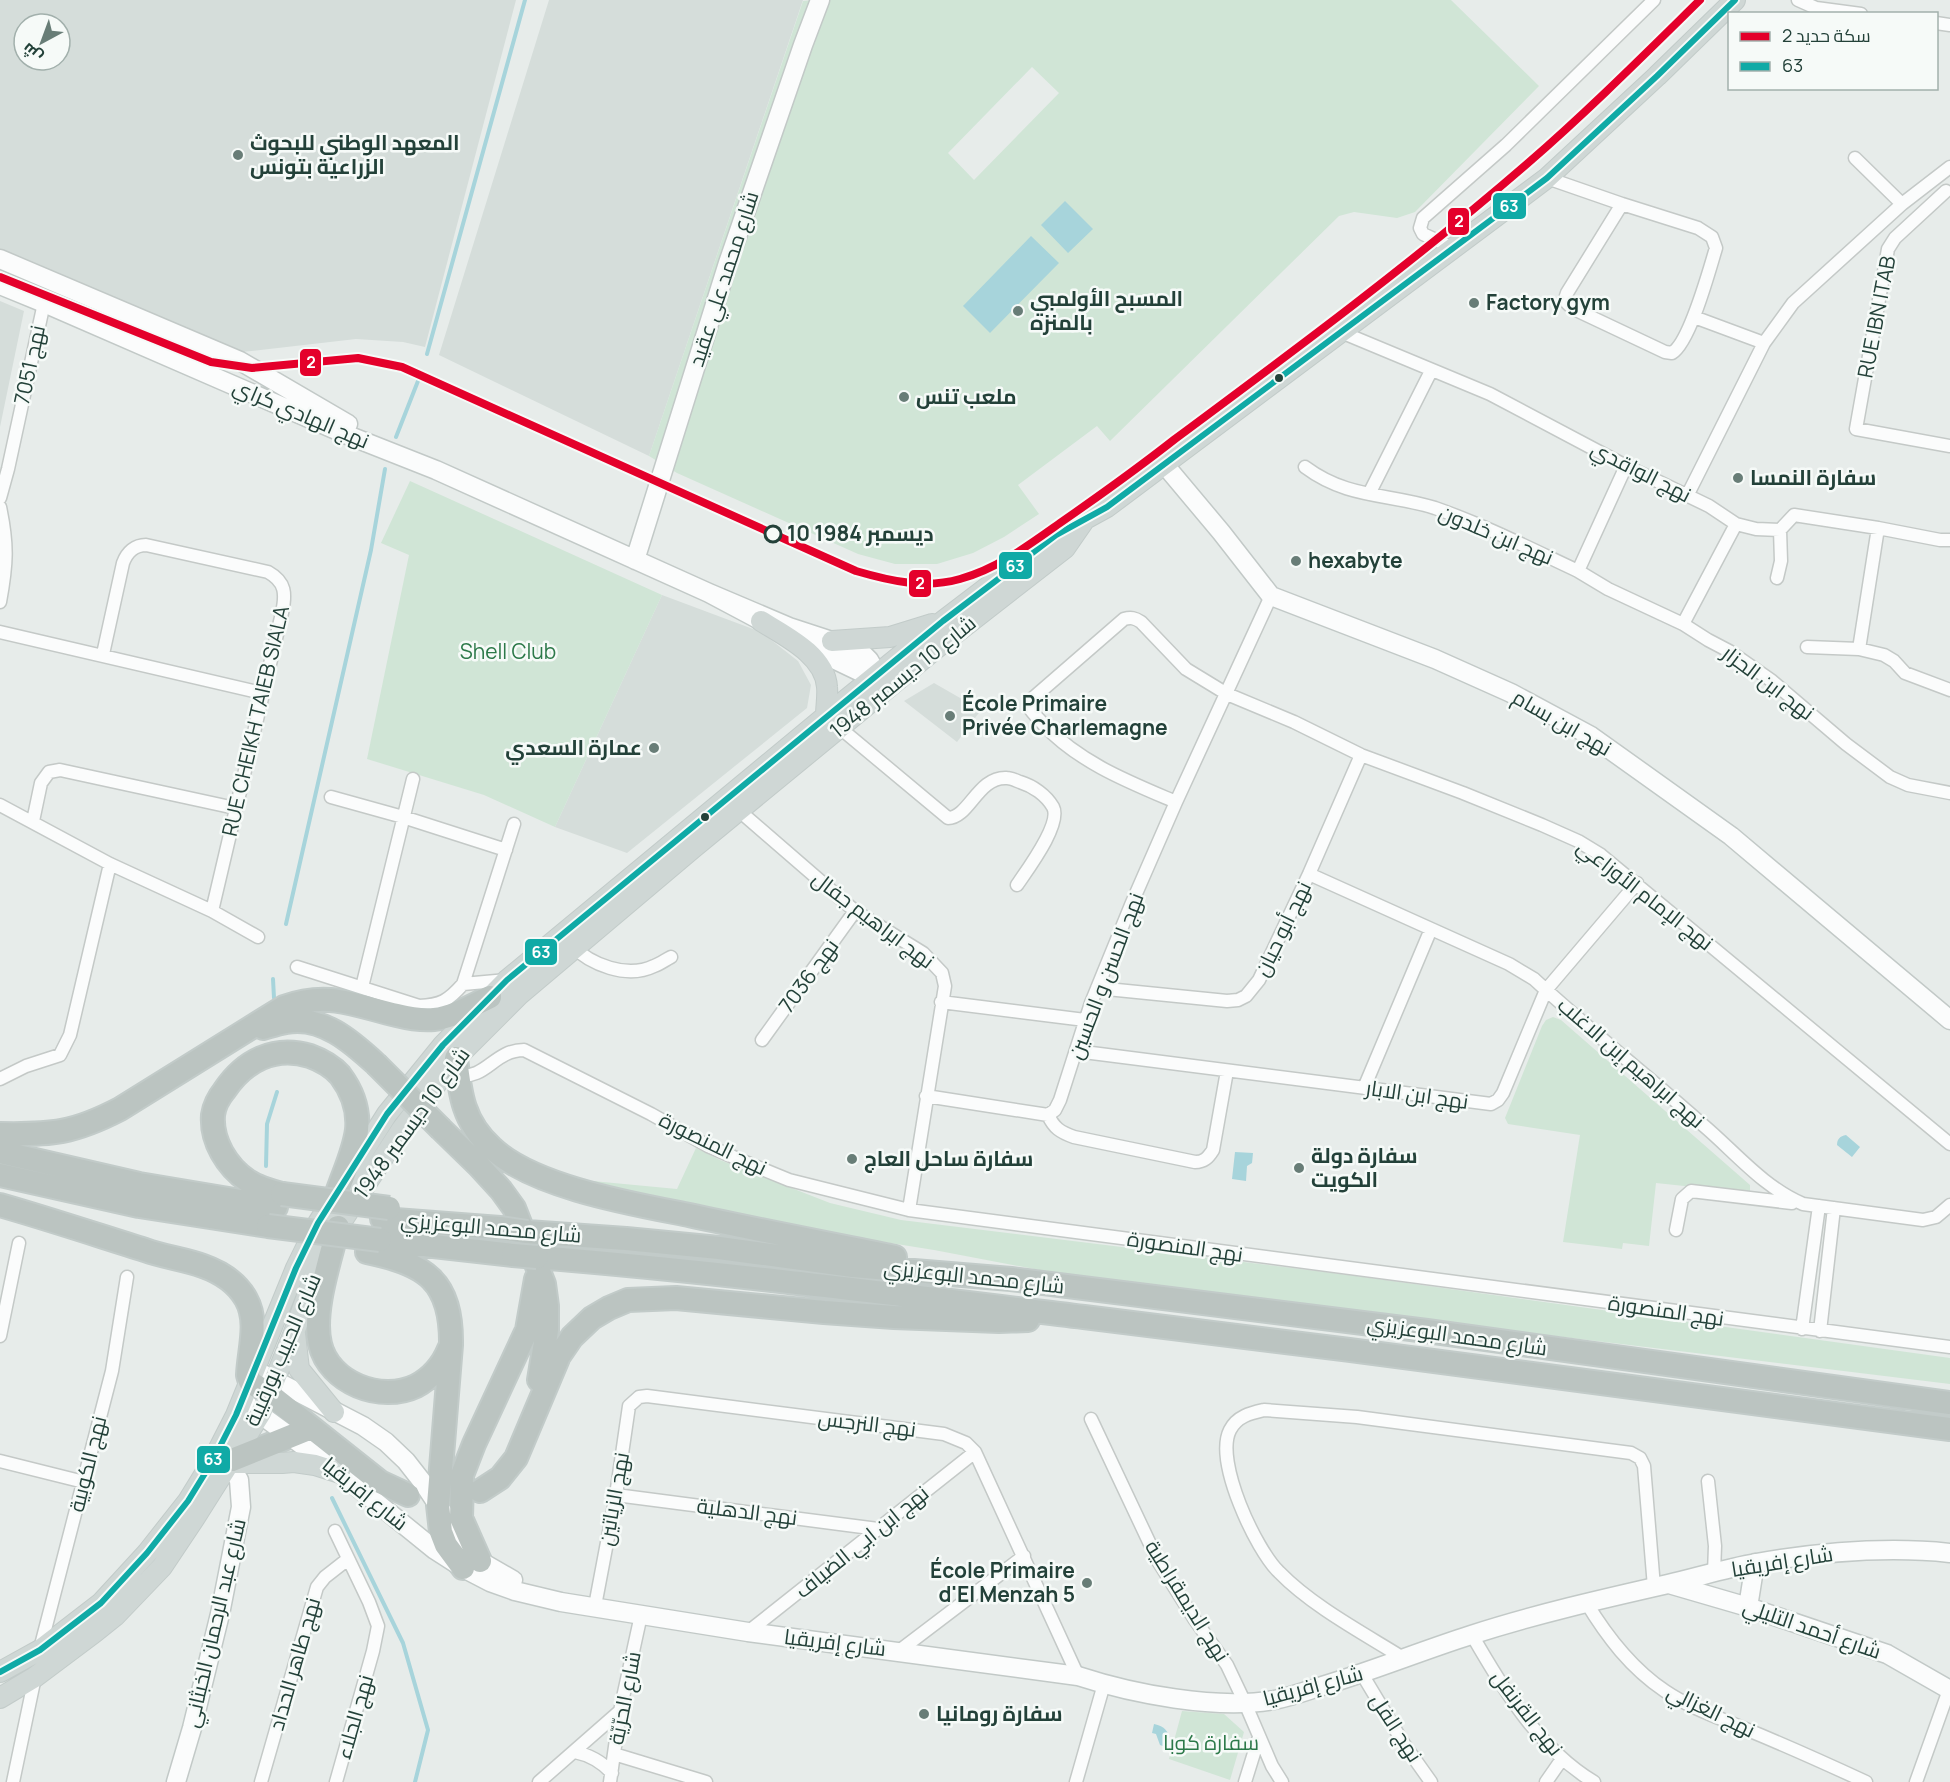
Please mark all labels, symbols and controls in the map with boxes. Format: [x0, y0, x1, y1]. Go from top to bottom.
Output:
north arrow [12, 12, 72, 72]
legend [1728, 12, 1938, 90]
text: سكة حديد 2 [1782, 23, 1871, 47]
text: ش [17, 38, 47, 68]
text: 63 [1782, 53, 1803, 77]
place label: المعهد الوطني للبحوث الزراعية بتونس [250, 128, 460, 180]
marker: المعهد الوطني للبحوث الزراعية بتونس [231, 148, 245, 162]
street label: شارع محمد علي عقيد [682, 188, 767, 371]
line badge: 63 [1492, 192, 1527, 220]
text: 63 [1499, 195, 1519, 217]
line badge: 2 [1447, 207, 1470, 236]
text: 2 [1454, 210, 1464, 232]
street label: RUE IBN ITAB [1850, 253, 1902, 380]
place label: المسبح الأولمبي بالمنزه [1030, 284, 1183, 336]
place label: Factory gym [1486, 288, 1610, 316]
marker: Factory gym [1467, 296, 1481, 310]
marker: المسبح الأولمبي بالمنزه [1011, 304, 1025, 318]
street label: نهج 7051 [7, 322, 52, 407]
line badge: 2 [299, 348, 322, 377]
text: 2 [306, 351, 316, 373]
street label: نهج الهادي كراي [228, 372, 374, 457]
unlabelled marker [1273, 372, 1285, 384]
place label: ملعب تنس [916, 382, 1017, 410]
marker: ملعب تنس [897, 390, 911, 404]
street label: نهج الواقدي [1585, 434, 1696, 511]
place label: سفارة النمسا [1750, 463, 1876, 491]
marker: سفارة النمسا [1731, 471, 1745, 485]
street label: نهج ابن خلدون [1434, 497, 1558, 572]
place label: 10 ديسمبر 1984 [787, 519, 934, 547]
marker: 10 ديسمبر 1984 [764, 525, 782, 543]
place label: hexabyte [1308, 546, 1403, 574]
line badge: 63 [998, 551, 1033, 580]
marker: hexabyte [1289, 554, 1303, 568]
text: 63 [1005, 555, 1025, 577]
line badge: 2 [908, 569, 932, 598]
text: 2 [915, 572, 925, 594]
street label: RUE CHEIKH TAIEB SIALA [215, 603, 295, 839]
street label: شارع 10 ديسمبر 1948 [823, 609, 982, 745]
park label: Shell Club [460, 637, 556, 665]
street label: نهج ابن الجزار [1715, 638, 1820, 727]
street label: نهج ابن بسام [1507, 683, 1617, 763]
place label: École Primaire Privée Charlemagne [962, 689, 1168, 741]
marker: École Primaire Privée Charlemagne [943, 709, 957, 723]
place label: عمارة السعدي [505, 733, 642, 765]
marker: عمارة السعدي [647, 741, 661, 755]
unlabelled marker [699, 811, 711, 823]
street label: نهج الإمام الأوزاعي [1570, 832, 1720, 959]
street label: نهج ابراهيم جفال [806, 864, 940, 975]
street label: نهج أبو حيان [1247, 876, 1318, 981]
street label: نهج الحسن و الحسين [1060, 888, 1151, 1063]
street label: نهج 7036 [772, 933, 845, 1019]
line badge: 63 [524, 938, 558, 966]
text: 63 [531, 941, 551, 963]
street label: نهج ابراهيم إبن الاغلب [1551, 991, 1711, 1135]
street label: شارع 10 ديسمبر 1948 [347, 1041, 476, 1204]
street label: نهج ابن الابار [1363, 1073, 1470, 1116]
street label: نهج المنصورة [655, 1105, 772, 1182]
place label: سفارة دولة الكويت [1311, 1141, 1418, 1193]
place label: سفارة ساحل العاج [864, 1144, 1033, 1173]
marker: سفارة ساحل العاج [845, 1152, 859, 1166]
marker: سفارة دولة الكويت [1292, 1161, 1306, 1175]
street label: شارع محمد البوعزيزي [399, 1205, 583, 1252]
street label: نهج المنصورة [1125, 1224, 1245, 1269]
street label: شارع محمد البوعزيزي [882, 1253, 1066, 1302]
street label: شارع الحبيب بورقيبة [237, 1269, 328, 1431]
street label: نهج المنصورة [1606, 1288, 1726, 1333]
street label: شارع محمد البوعزيزي [1365, 1309, 1549, 1364]
street label: نهج النرجس [816, 1403, 918, 1444]
street label: نهج الكوبية [62, 1413, 113, 1515]
line badge: 63 [196, 1445, 231, 1474]
text: 63 [203, 1448, 223, 1470]
street label: شارع إفريقيا [316, 1450, 414, 1537]
street label: نهج الزياتين [591, 1450, 636, 1548]
street label: نهج ابن ابي الضياف [789, 1479, 936, 1606]
street label: نهج الدهلية [695, 1491, 799, 1532]
street label: شارع عبد الرحمان الخبثاني [176, 1516, 255, 1731]
street label: نهج الديمقراطية [1138, 1534, 1236, 1667]
street label: شارع إفريقيا [1729, 1539, 1835, 1584]
place label: École Primaire d'El Menzah 5 [930, 1556, 1075, 1608]
marker: École Primaire d'El Menzah 5 [1080, 1576, 1094, 1590]
street label: شارع أحمد التليلي [1739, 1591, 1885, 1668]
street label: نهج طاهر الحداد [262, 1594, 327, 1734]
street label: شارع إفريقيا [782, 1622, 888, 1663]
street label: شارع الحرّيّة [601, 1649, 648, 1747]
street label: شارع إفريقيا [1260, 1658, 1366, 1713]
street label: نهج القرنفل [1485, 1664, 1570, 1762]
street label: نهج الجلاء [329, 1671, 380, 1762]
street label: نهج الغزالي [1661, 1677, 1760, 1746]
street label: نهج الفل [1363, 1688, 1429, 1768]
place label: سفارة رومانيا [936, 1699, 1063, 1727]
marker: سفارة رومانيا [917, 1707, 931, 1721]
park label: سفارة كوبا [1163, 1728, 1259, 1756]

